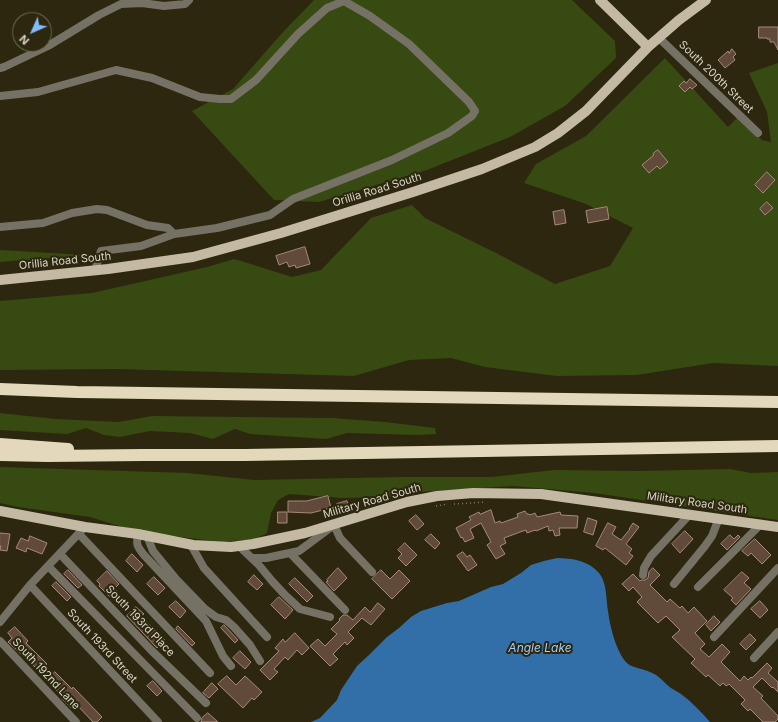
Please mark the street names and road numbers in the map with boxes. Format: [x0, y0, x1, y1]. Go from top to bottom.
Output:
street label: South 200th Street [676, 38, 756, 116]
street label: Orillia Road South [331, 170, 423, 210]
street label: Orillia Road South [18, 250, 112, 272]
street label: Military Road South [322, 481, 422, 521]
street label: Military Road South [646, 489, 748, 517]
street label: South 193rd Place [103, 583, 177, 659]
street label: South 193rd Street [64, 606, 140, 686]
street label: South 192nd Lane [9, 635, 83, 713]

